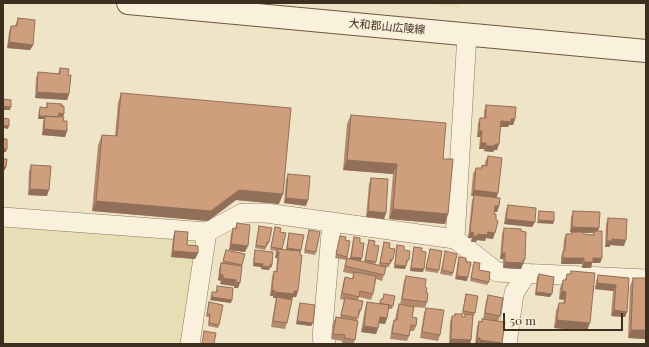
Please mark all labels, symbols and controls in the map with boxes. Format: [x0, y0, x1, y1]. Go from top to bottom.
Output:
street label: 大和郡山広陵線 [348, 17, 426, 37]
scale bar [505, 305, 625, 331]
text: 50 m [510, 312, 536, 328]

